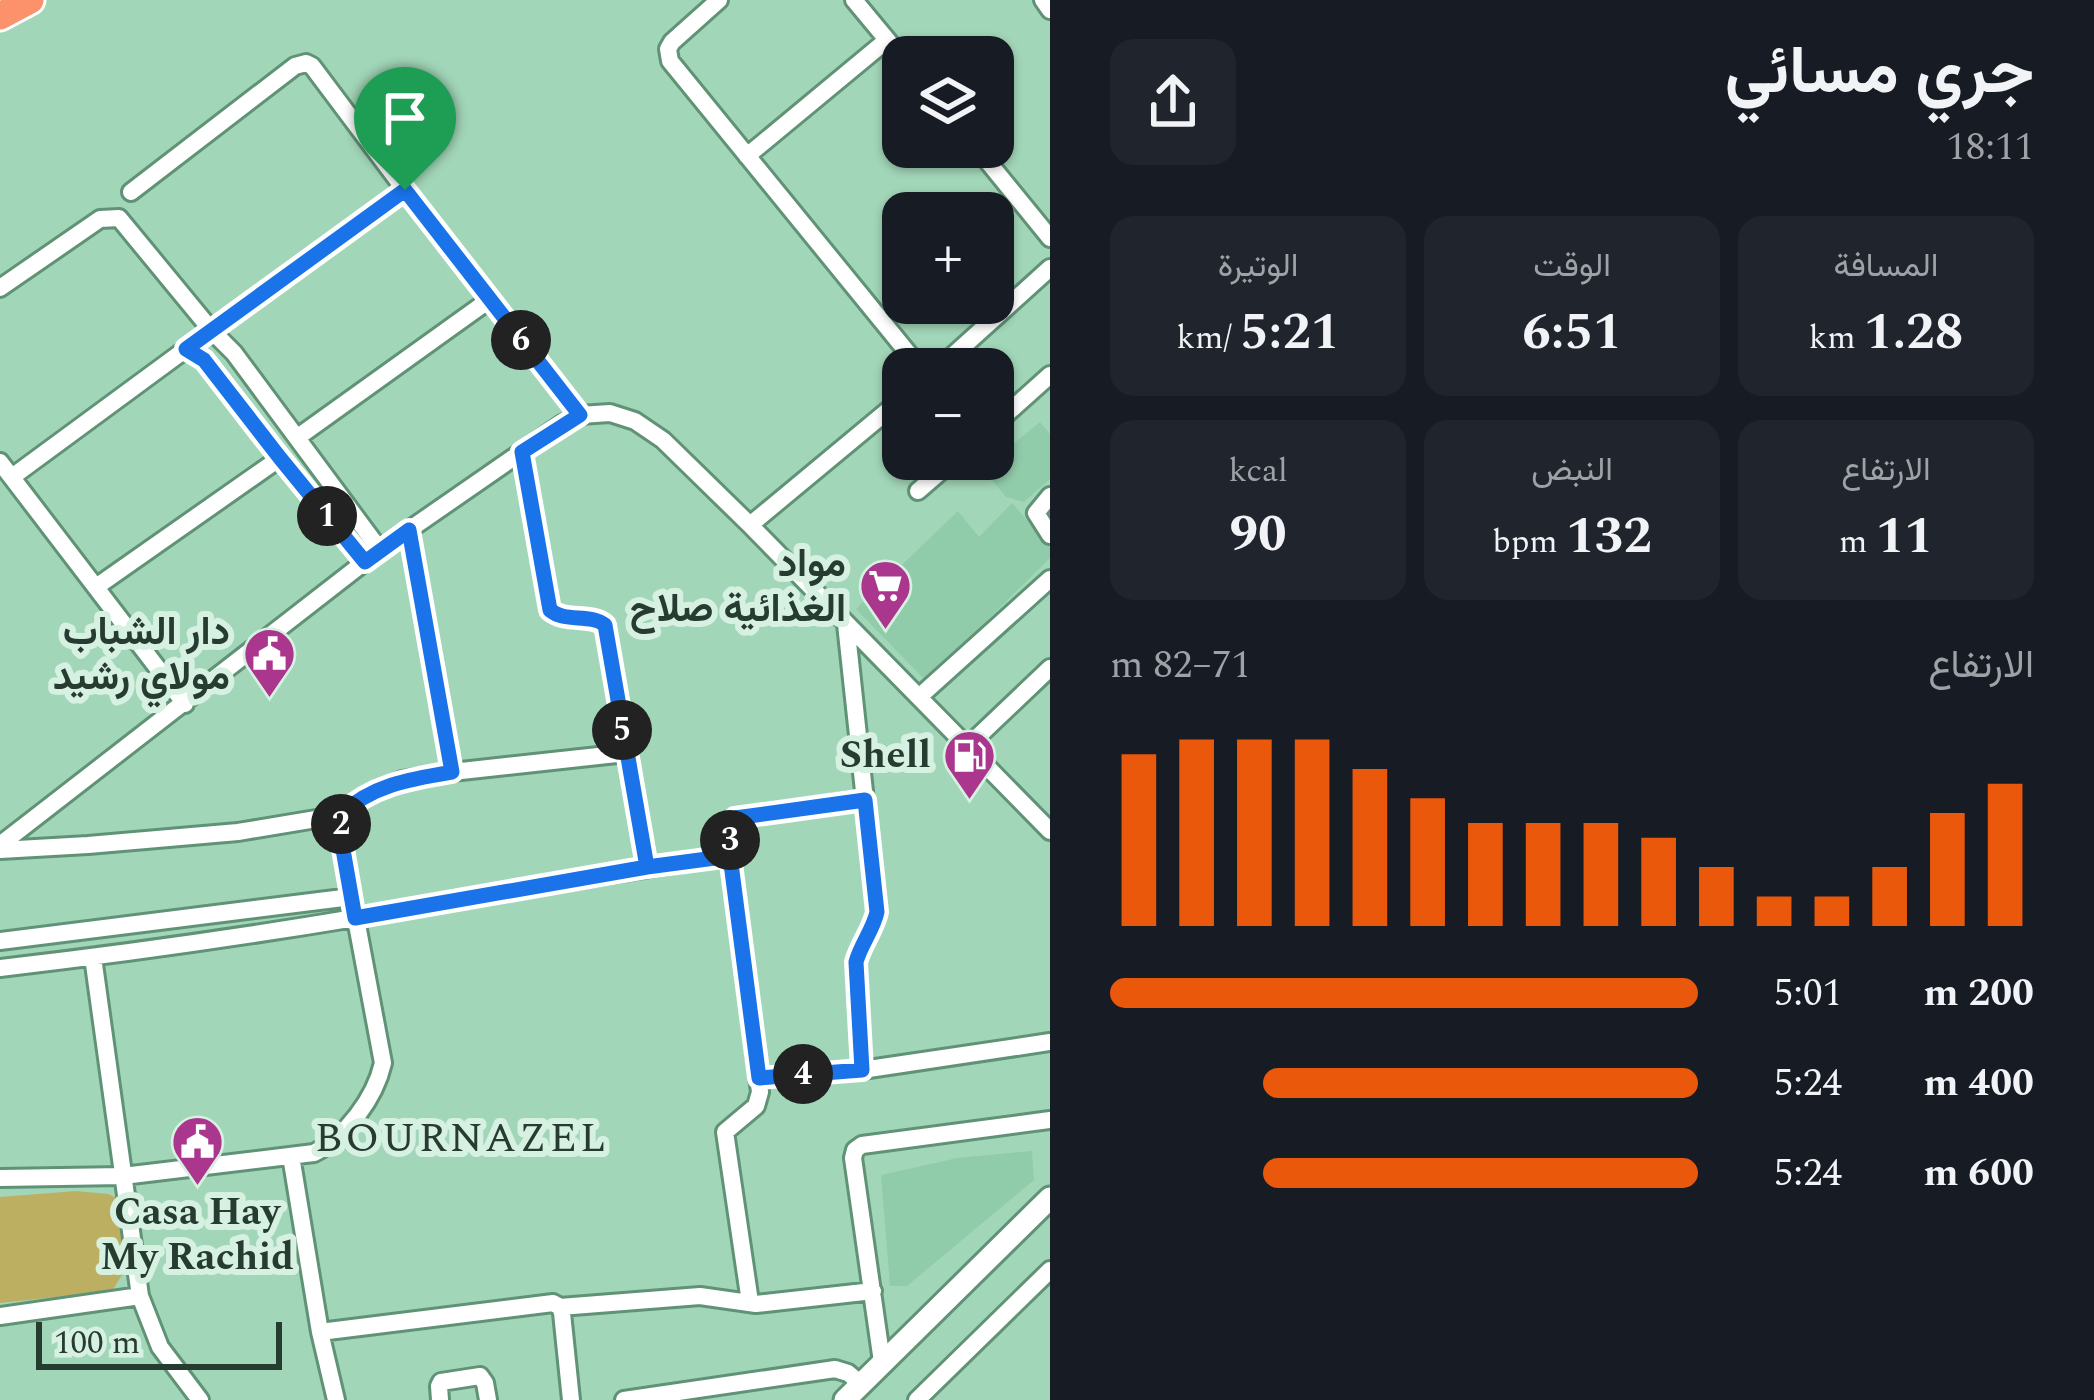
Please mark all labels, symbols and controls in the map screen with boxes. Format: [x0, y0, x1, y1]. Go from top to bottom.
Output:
text: جري مسائي [1725, 22, 2034, 123]
map controls [882, 36, 1014, 480]
button: layers [882, 36, 1014, 168]
button: share [1110, 39, 1236, 165]
pin [354, 67, 456, 190]
icon: arrive [372, 85, 438, 151]
text: 18:11 [1946, 118, 2034, 177]
button: + [882, 192, 1014, 324]
text: الوتيرة [1218, 241, 1298, 291]
text: الوقت [1533, 241, 1611, 291]
text: المسافة [1834, 241, 1938, 291]
text: 5:21 [1240, 294, 1339, 372]
text: 6:51 [1522, 294, 1622, 372]
text: 1.28 [1864, 294, 1963, 372]
pin: 6 [491, 310, 551, 370]
text: /km [1177, 313, 1240, 363]
text: km [1809, 313, 1864, 363]
text: 6 [512, 315, 530, 365]
button: − [882, 348, 1014, 480]
text: النبض [1531, 445, 1613, 495]
text: الارتفاع [1841, 445, 1931, 495]
text: kcal [1228, 446, 1288, 496]
pin: 1 [297, 486, 357, 546]
text: 1 [318, 491, 336, 541]
text: 90 [1229, 496, 1287, 574]
text: 132 [1566, 498, 1652, 576]
text: 11 [1876, 498, 1933, 576]
text: bpm [1492, 517, 1566, 567]
text: m [1839, 517, 1876, 567]
place label: مواد الغذائية صلاح [630, 535, 846, 639]
supermarket icon: مواد الغذائية صلاح [857, 558, 913, 632]
place label: دار الشباب مولاي رشيد [53, 603, 230, 708]
public building icon: دار الشباب مولاي رشيد [241, 626, 297, 700]
text: 71–82 m [1110, 636, 1251, 695]
text: الارتفاع [1928, 636, 2034, 695]
pin: 5 [592, 700, 652, 760]
text: 5 [613, 705, 631, 755]
place label: Shell [840, 726, 931, 785]
fuel station icon: Shell [942, 727, 998, 801]
pin: 2 [311, 794, 371, 854]
text: 2 [332, 799, 350, 849]
pin: 3 [700, 810, 760, 870]
text: 3 [721, 815, 739, 865]
text: 5:01 [1774, 964, 1842, 1023]
text: 200 m [1923, 964, 2034, 1023]
pin: 4 [773, 1044, 833, 1104]
text: 4 [794, 1049, 812, 1099]
text: 5:24 [1774, 1054, 1842, 1113]
text: 400 m [1923, 1054, 2034, 1113]
district label: BOURNAZEL [315, 1107, 609, 1170]
public building icon: Casa Hay My Rachid [169, 1114, 225, 1188]
text: 5:24 [1774, 1144, 1842, 1203]
text: 600 m [1923, 1144, 2034, 1203]
place label: Casa Hay My Rachid [100, 1183, 294, 1287]
scale bar [36, 1316, 282, 1369]
text: 100 m [54, 1318, 140, 1368]

